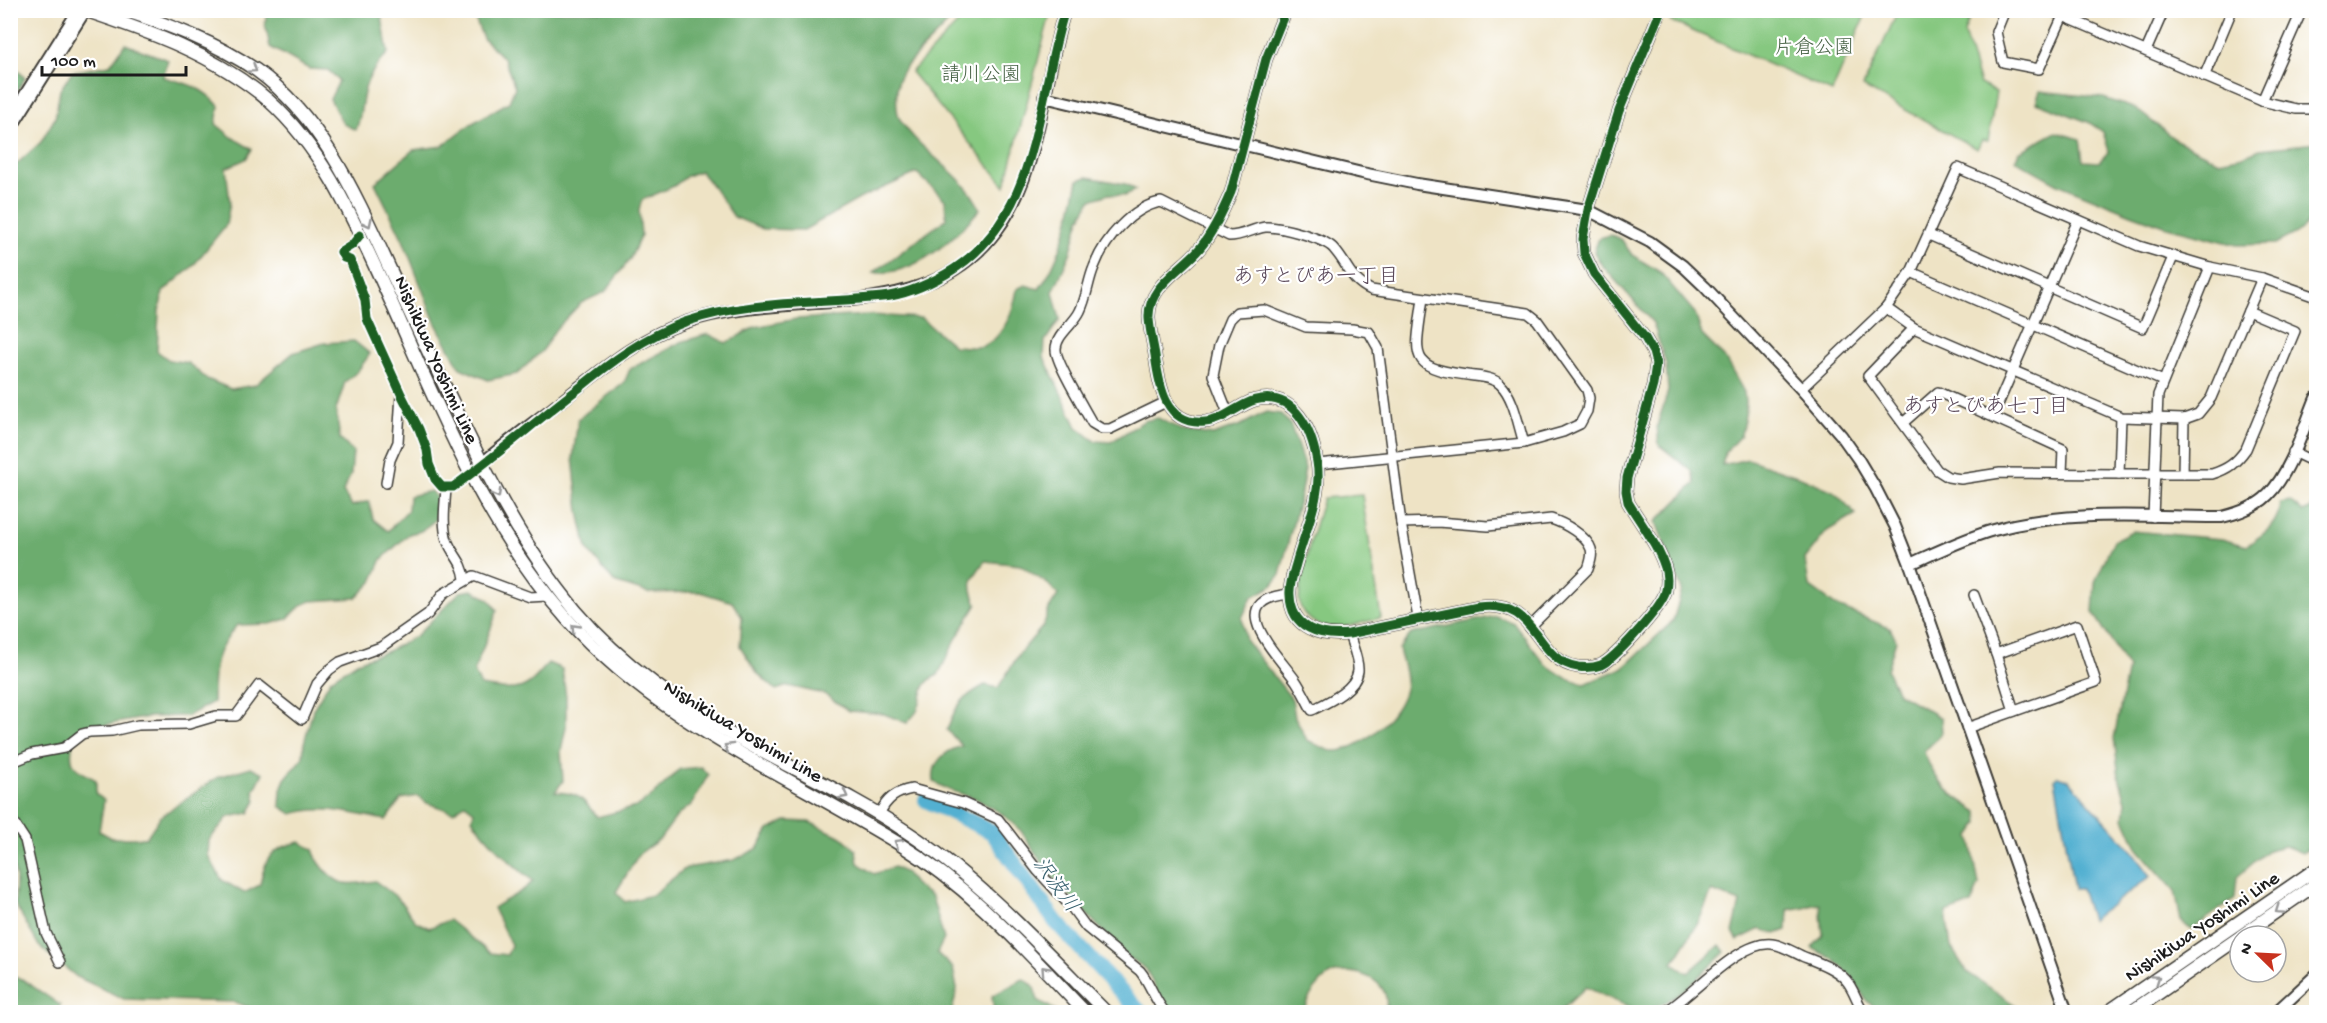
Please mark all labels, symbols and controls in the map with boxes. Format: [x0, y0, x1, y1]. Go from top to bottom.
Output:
park label: 片倉公園 [1774, 36, 1854, 61]
scale bar [42, 39, 186, 77]
text: 100 m [50, 52, 96, 73]
one-way arrow [246, 62, 257, 73]
park label: 請川公園 [941, 63, 1021, 88]
one-way arrow [361, 217, 373, 228]
district label: あすとぴあ一丁目 [1233, 265, 1399, 291]
street label: Nishikiwa Yoshimi Line [387, 273, 482, 449]
district label: あすとぴあ七丁目 [1903, 395, 2069, 421]
one-way arrow [490, 488, 501, 498]
one-way arrow [571, 624, 582, 634]
street label: Nishikiwa Yoshimi Line [659, 676, 826, 790]
one-way arrow [724, 743, 735, 754]
one-way arrow [837, 788, 848, 799]
one-way arrow [894, 839, 904, 851]
water label: 沢波川 [1026, 853, 1084, 919]
street label: Nishikiwa Yoshimi Line [2119, 864, 2283, 986]
one-way arrow [2274, 903, 2285, 914]
north arrow [2228, 924, 2288, 984]
one-way arrow [1041, 966, 1052, 977]
one-way arrow [2149, 975, 2160, 986]

